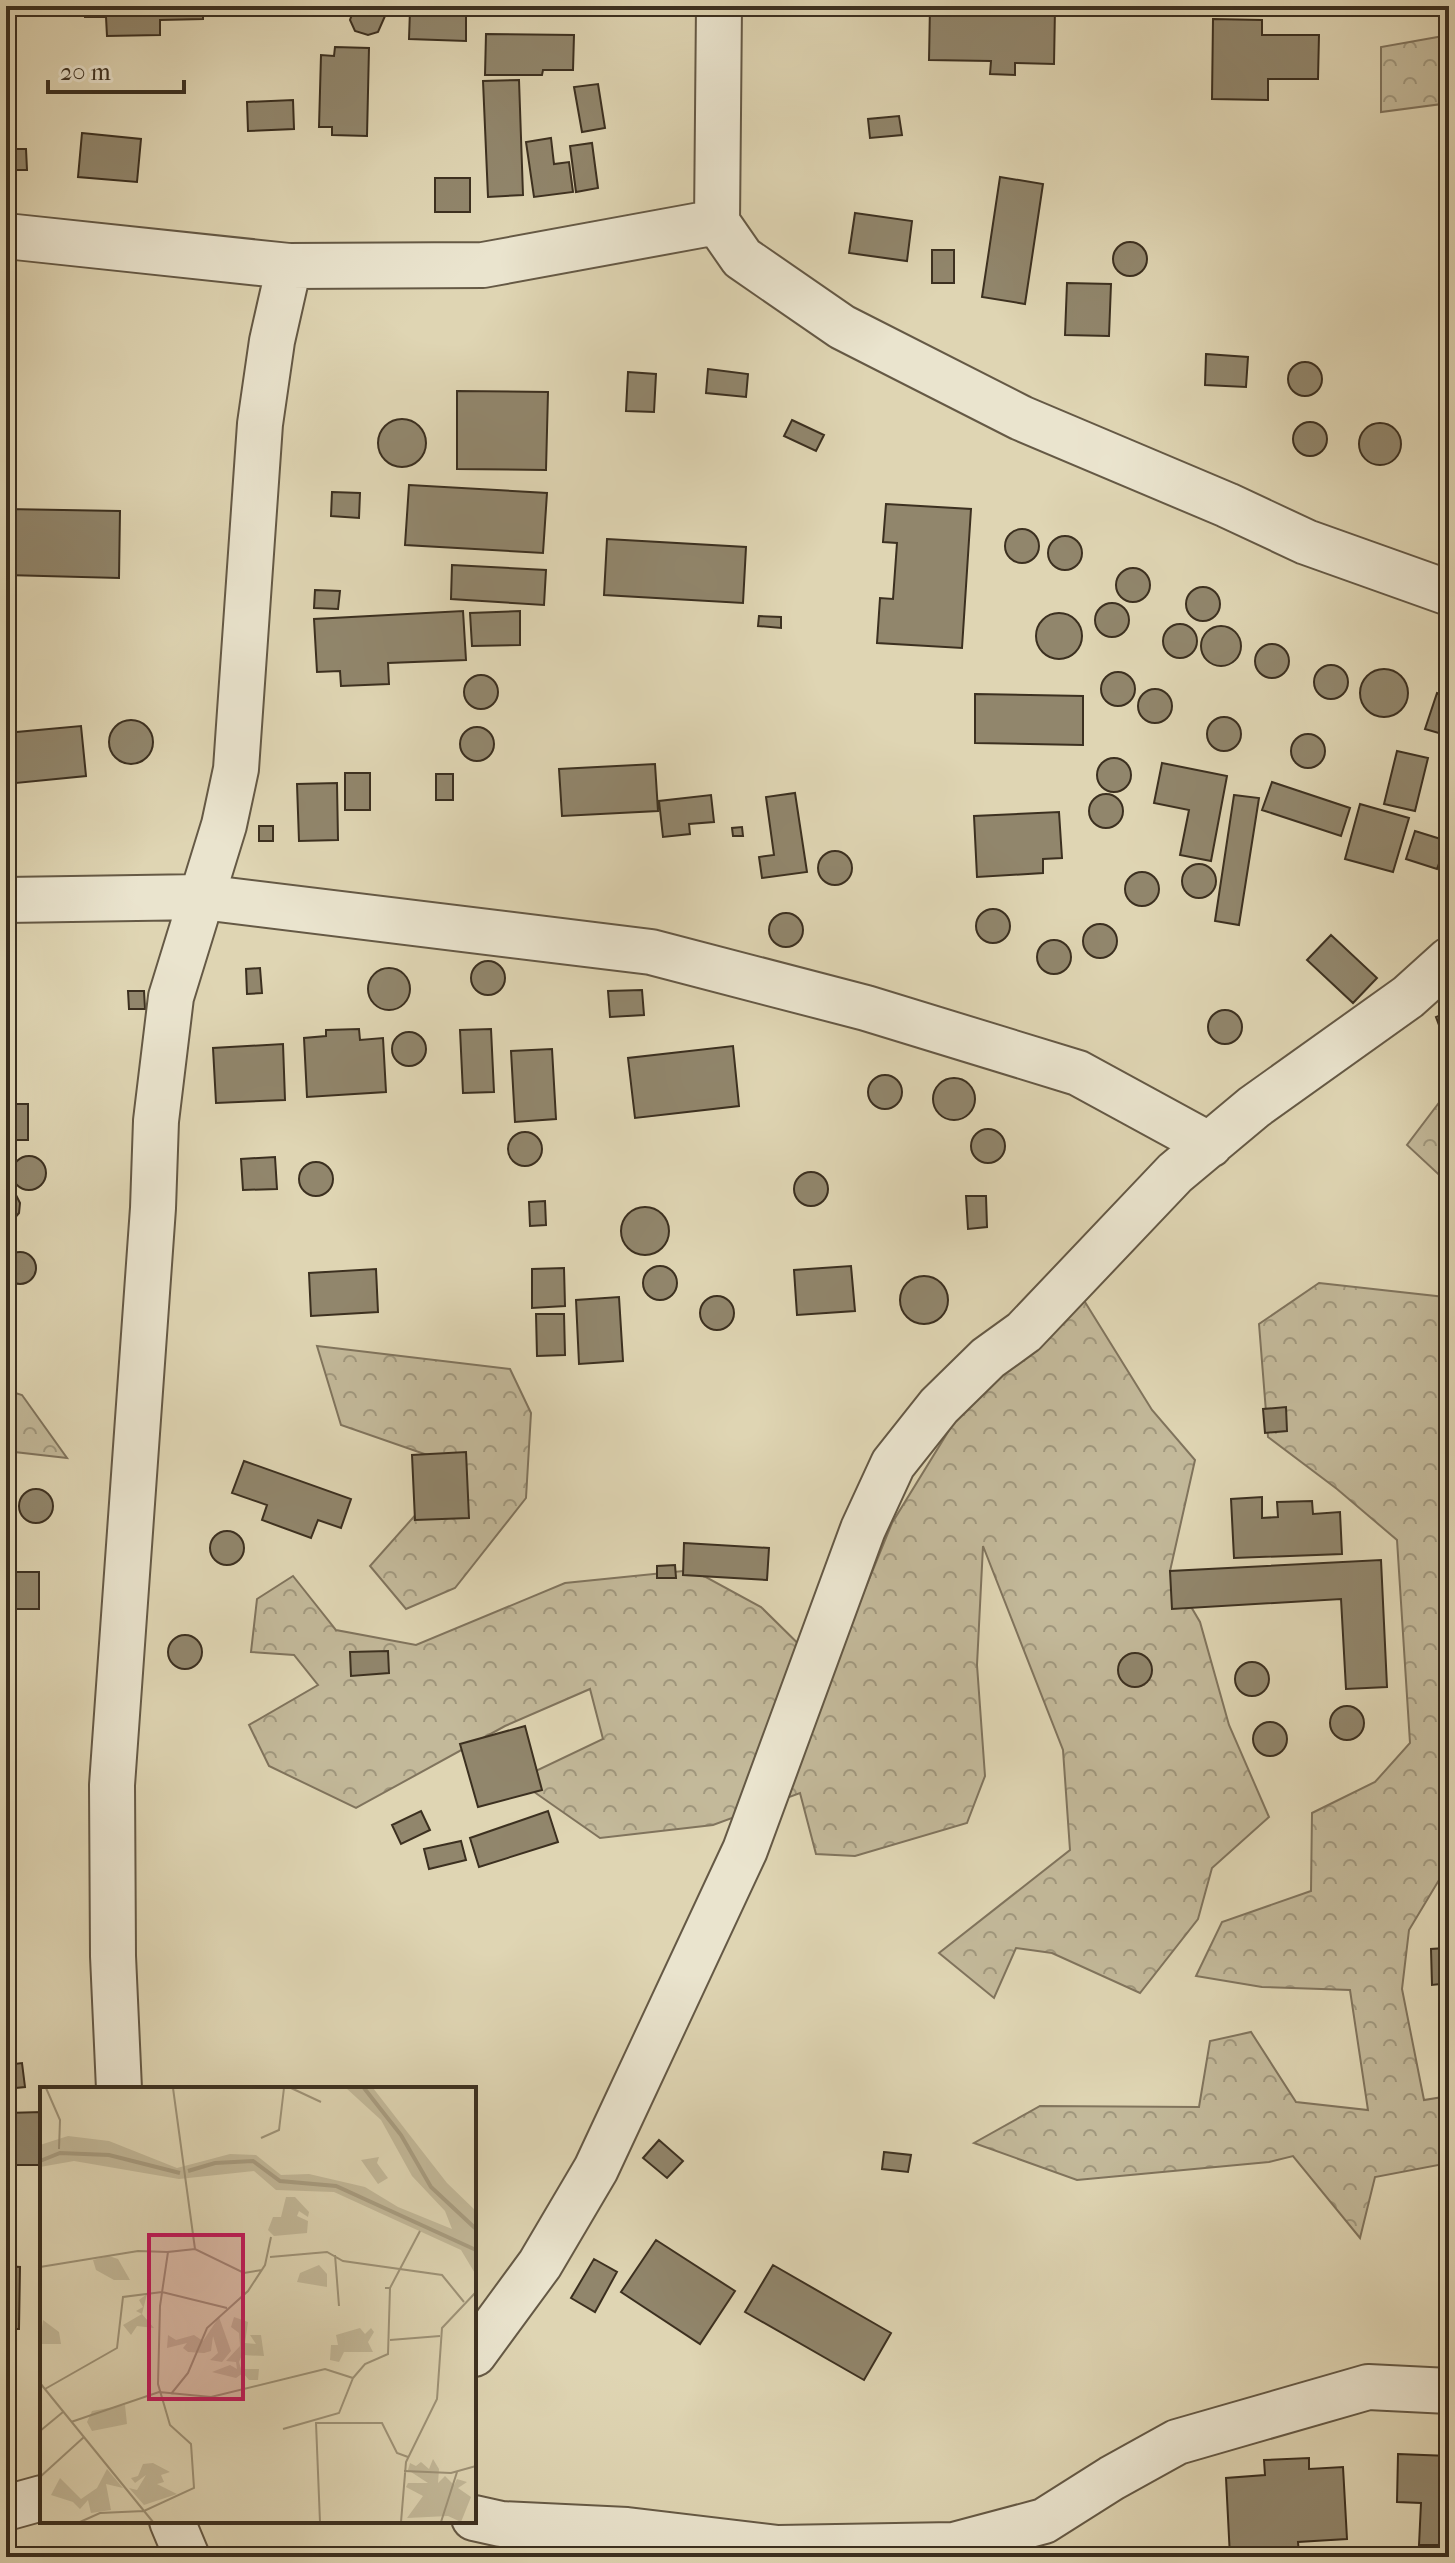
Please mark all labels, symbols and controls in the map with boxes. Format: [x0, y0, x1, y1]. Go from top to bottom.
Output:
scale bar [48, 44, 184, 94]
text: 20 m [60, 58, 111, 86]
inset map [40, 2087, 476, 2523]

